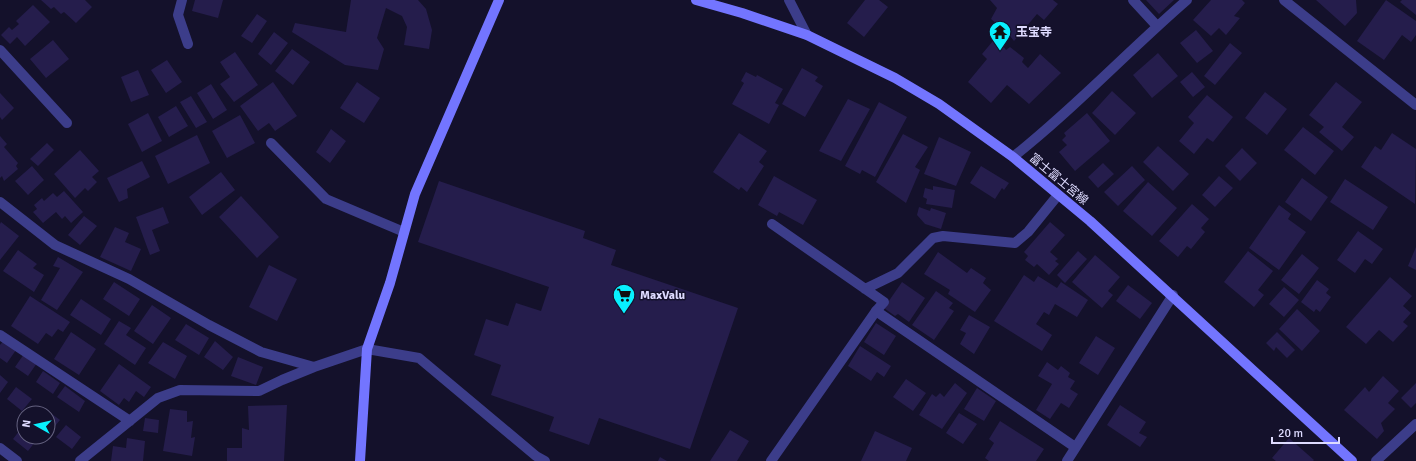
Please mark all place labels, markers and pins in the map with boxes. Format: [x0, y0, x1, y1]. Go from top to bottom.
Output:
temple icon: 玉宝寺 [987, 19, 1013, 52]
place label: 玉宝寺 [1016, 25, 1052, 40]
supermarket icon: MaxValu [611, 282, 637, 315]
place label: MaxValu [640, 288, 686, 303]

